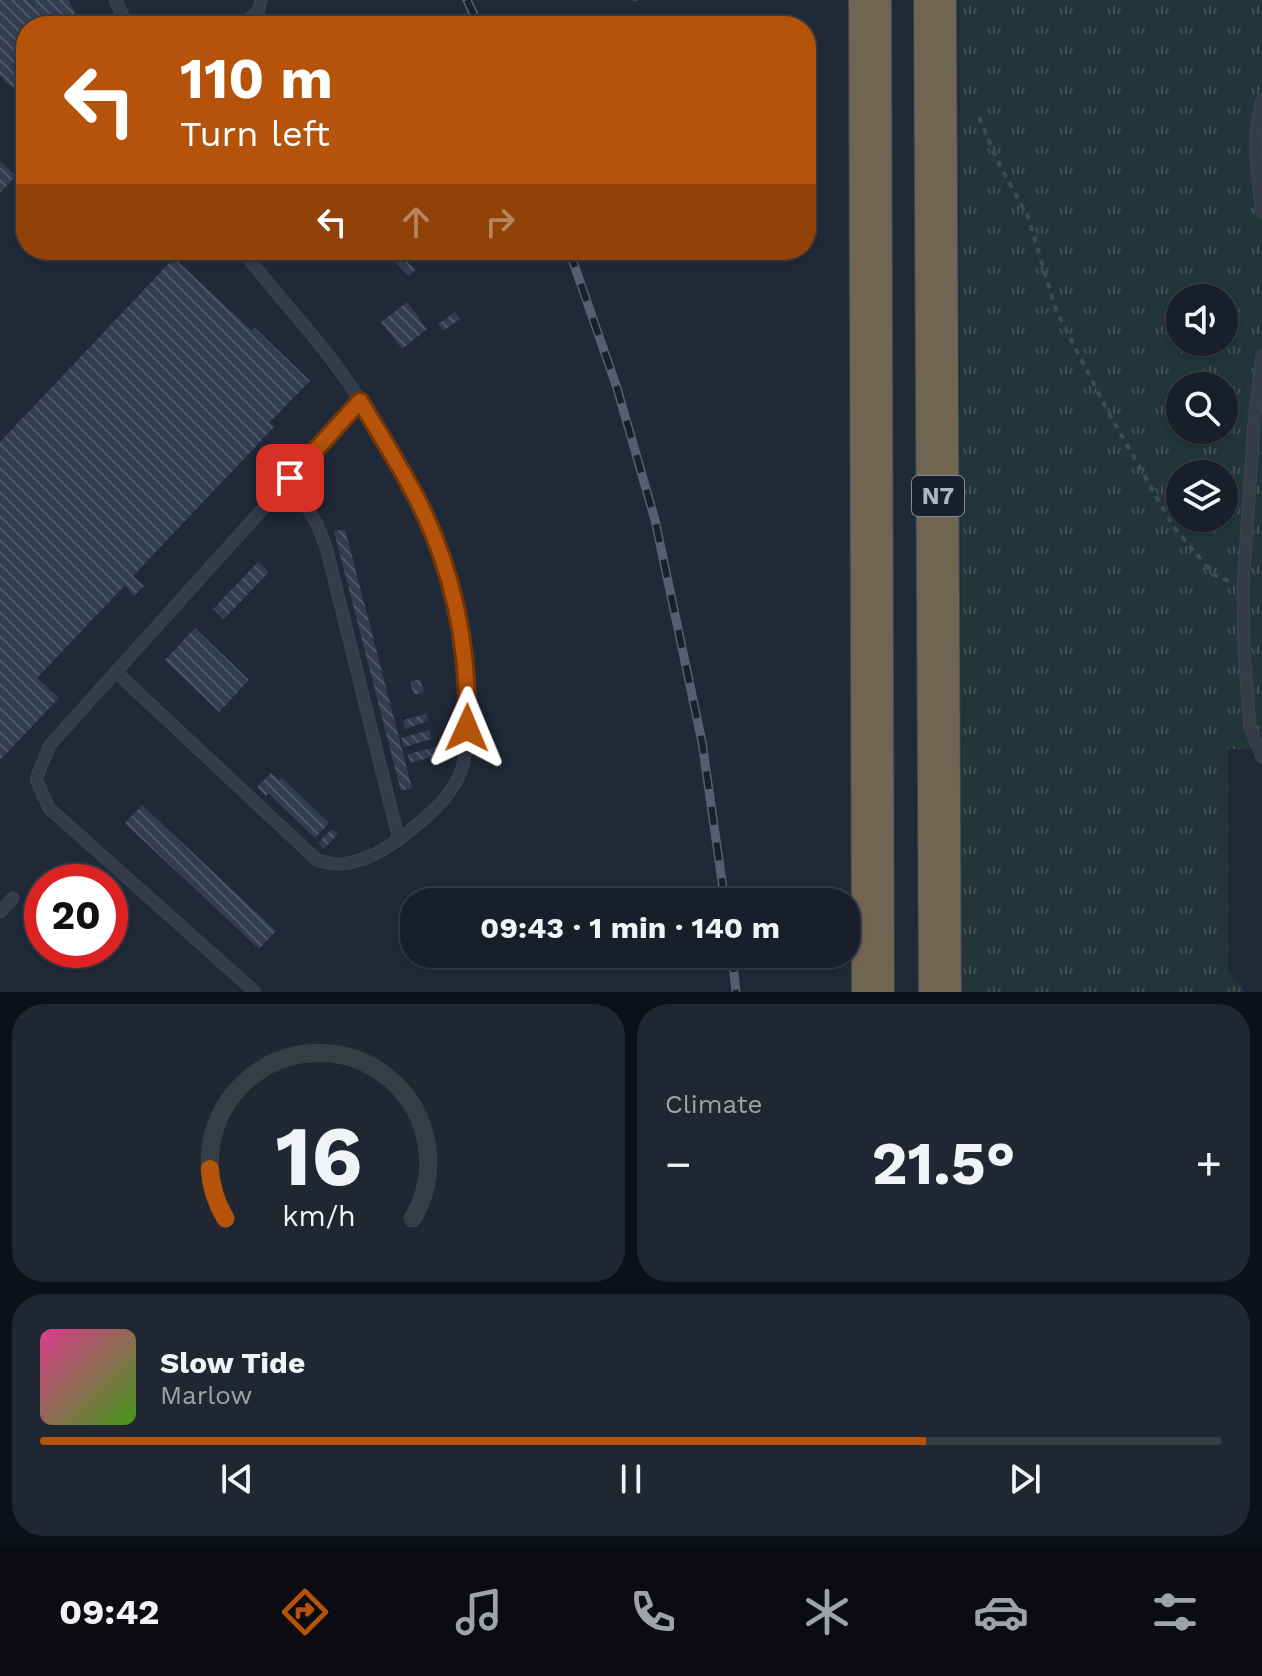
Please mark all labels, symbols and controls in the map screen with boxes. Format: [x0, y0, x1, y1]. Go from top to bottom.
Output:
text: 110 m [180, 46, 333, 112]
icon: left [48, 48, 152, 152]
text: Turn left [180, 113, 330, 155]
icon: left [310, 200, 354, 244]
icon: ahead [394, 200, 438, 244]
icon: right [478, 200, 522, 244]
map controls [1166, 284, 1238, 532]
button: sound [1166, 284, 1238, 356]
button: search [1166, 372, 1238, 444]
pin [256, 444, 324, 512]
icon: arrive [268, 456, 312, 500]
button: layers [1166, 460, 1238, 532]
road number: N7 [912, 476, 964, 516]
position arrow [425, 686, 509, 770]
speed limit sign: 20 [24, 864, 128, 968]
text: 09:43 · 1 min · 140 m [480, 910, 780, 945]
text: Climate [665, 1089, 763, 1119]
text: 16 [275, 1108, 362, 1205]
text: 21.5° [872, 1128, 1015, 1199]
text: − [665, 1138, 692, 1190]
text: + [1195, 1138, 1222, 1190]
text: km/h [282, 1199, 355, 1233]
text: Slow Tide [160, 1345, 305, 1380]
text: Marlow [160, 1380, 252, 1410]
icon: previous [215, 1457, 259, 1501]
icon: pause [609, 1457, 653, 1501]
icon: next [1003, 1457, 1047, 1501]
icon: directions [277, 1584, 333, 1640]
icon: music [451, 1584, 507, 1640]
icon: phone [625, 1584, 681, 1640]
icon: climate [799, 1584, 855, 1640]
icon: car [973, 1584, 1029, 1640]
icon: filters [1147, 1584, 1203, 1640]
text: 09:42 [59, 1591, 159, 1633]

